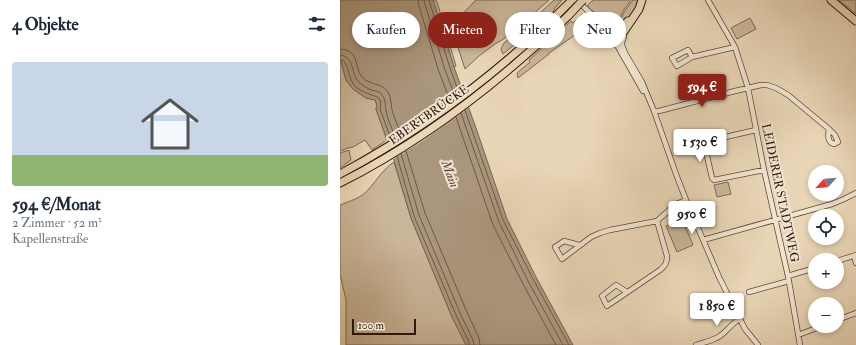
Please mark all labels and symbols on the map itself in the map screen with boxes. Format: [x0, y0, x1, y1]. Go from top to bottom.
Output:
pin: 594 € [674, 74, 730, 108]
street label: EBERTBRÜCKE [386, 82, 472, 148]
street label: LEIDERER STADTWEG [758, 122, 802, 264]
pin: 1 530 € [663, 129, 737, 163]
water label: Main [437, 157, 463, 190]
north arrow [808, 165, 844, 201]
pin: 950 € [664, 201, 720, 235]
pin: 1 850 € [680, 293, 754, 327]
scale bar [352, 317, 416, 336]

